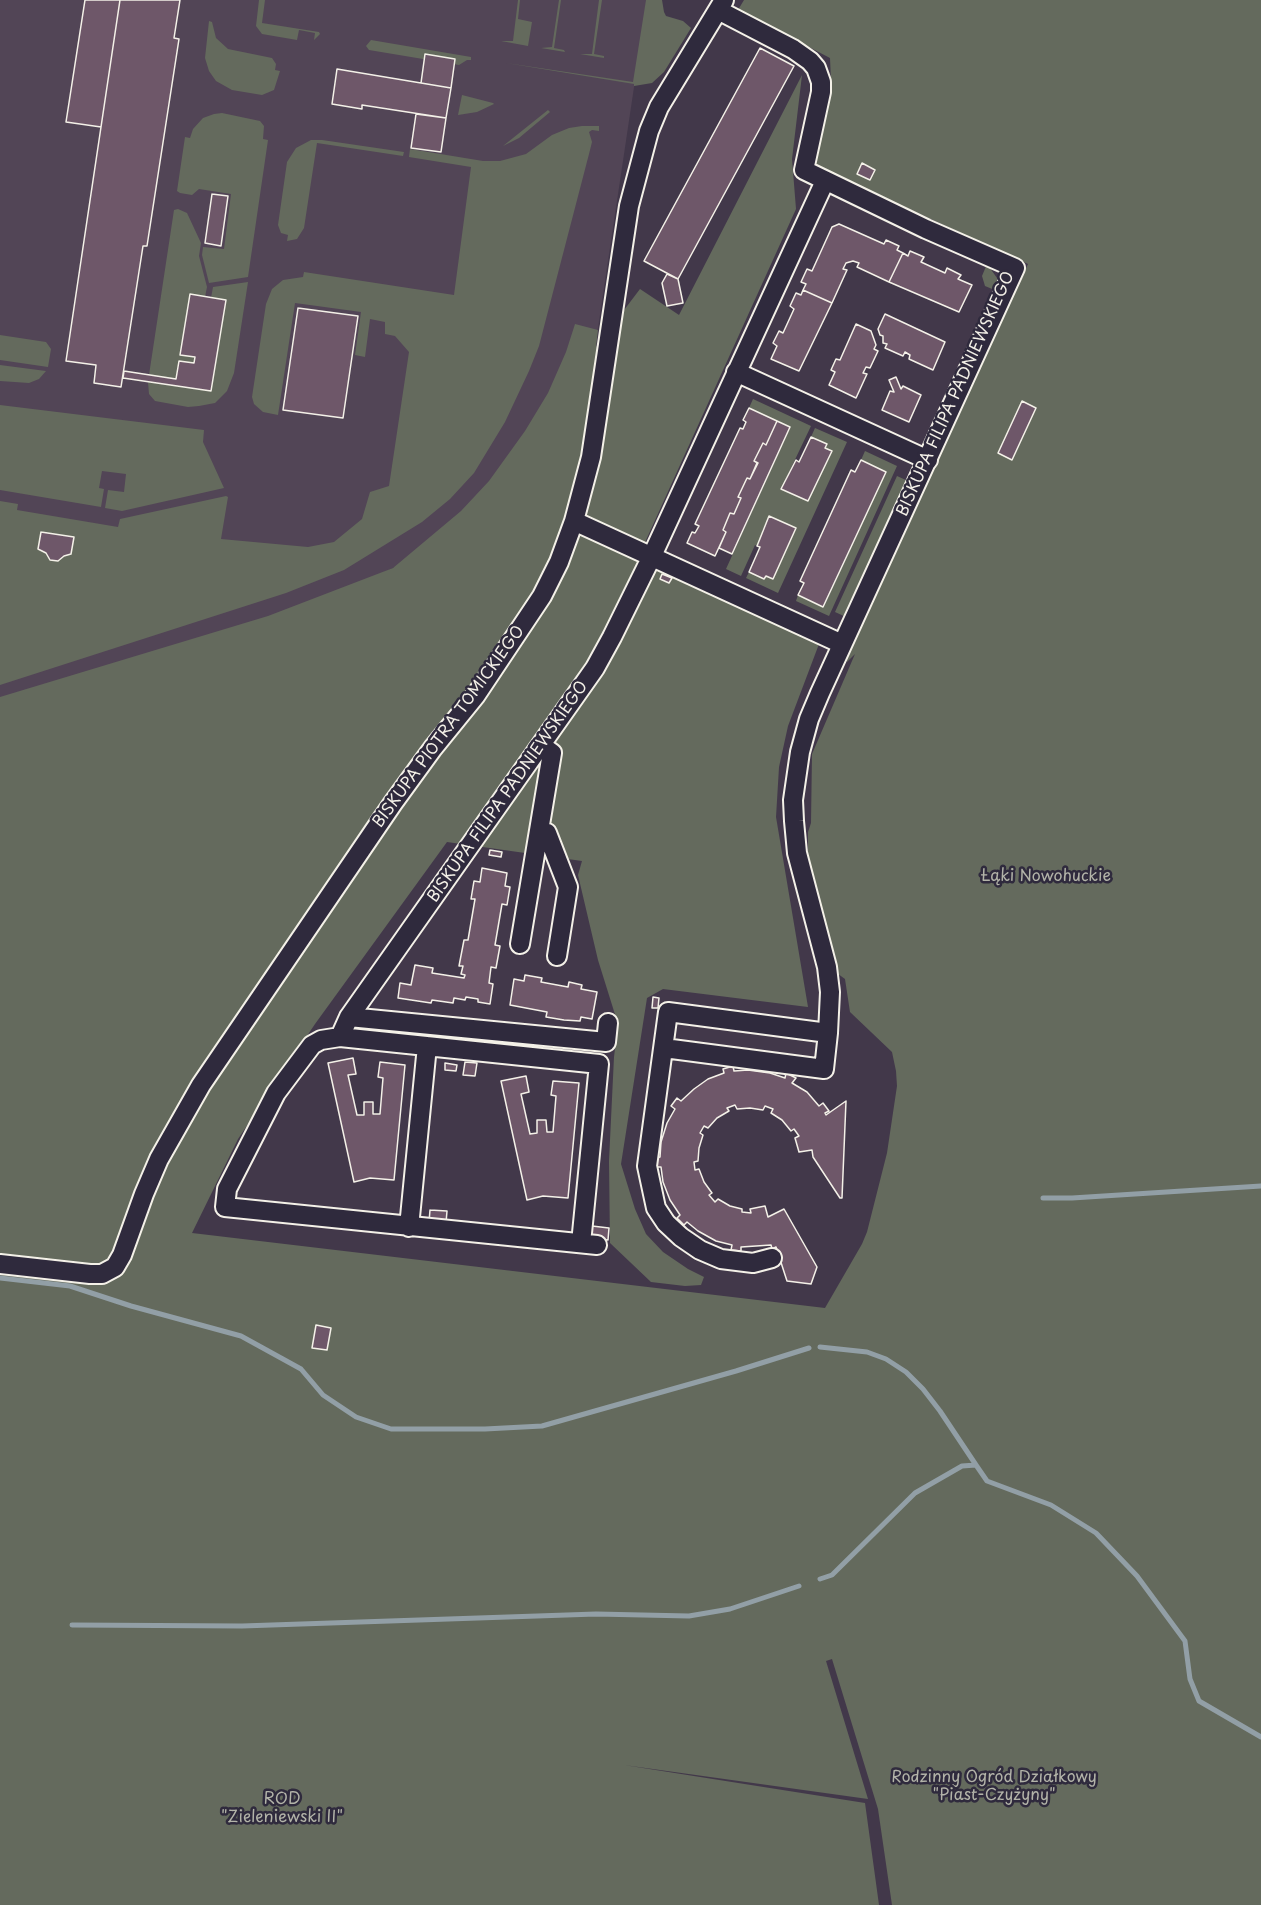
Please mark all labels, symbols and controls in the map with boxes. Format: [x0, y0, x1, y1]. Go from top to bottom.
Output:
street label: BISKUPA FILIPA PADNIEWSKIEGO [893, 269, 1019, 519]
street label: BISKUPA PIOTRA TOMICKIEGO [369, 622, 529, 832]
street label: BISKUPA FILIPA PADNIEWSKIEGO [424, 678, 592, 906]
park label: Łąki Nowohuckie [981, 867, 1111, 887]
park label: Rodzinny Ogród Działkowy "Piast-Czyżyny" [891, 1768, 1097, 1806]
park label: ROD "Zieleniewski II" [221, 1790, 343, 1828]

